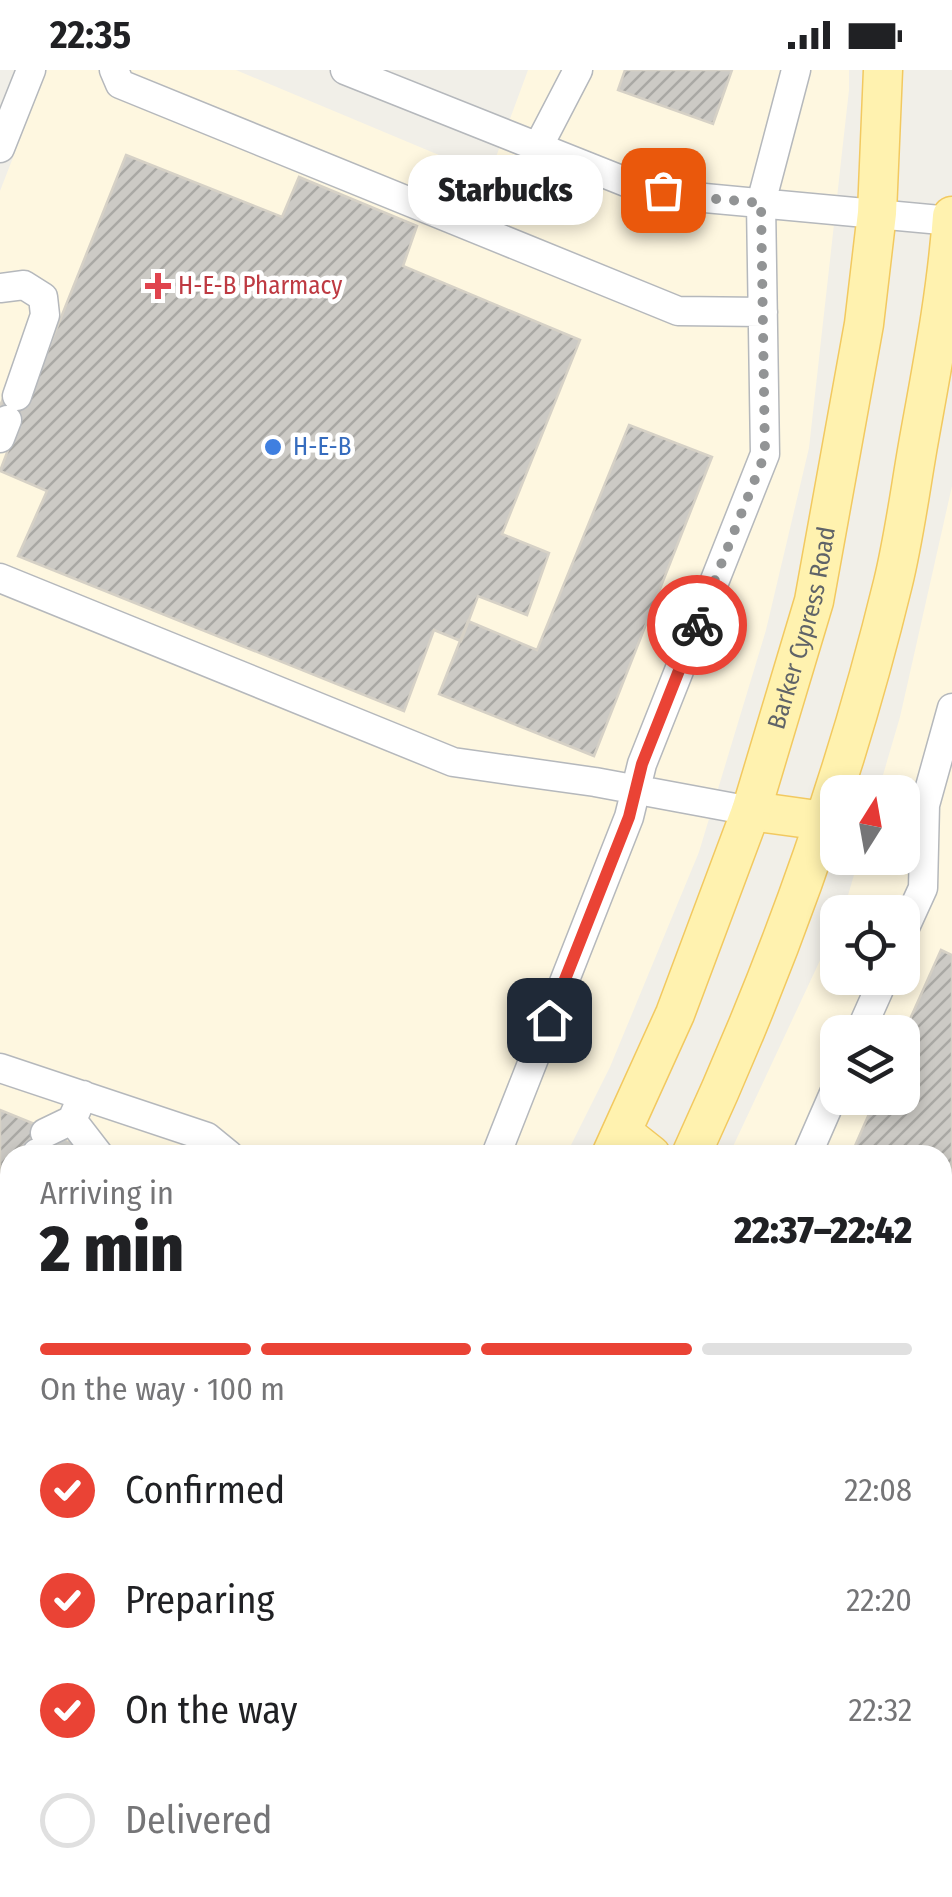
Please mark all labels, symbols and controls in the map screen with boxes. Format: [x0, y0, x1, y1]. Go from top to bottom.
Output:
text: 22:35 [50, 12, 131, 58]
pin [621, 148, 706, 233]
callout: Starbucks [408, 155, 603, 225]
icon: bag [636, 163, 691, 218]
text: Starbucks [438, 171, 573, 209]
place label: H-E-B Pharmacy [178, 271, 342, 301]
marker: H-E-B Pharmacy [147, 275, 169, 297]
place label: H-E-B [293, 432, 352, 462]
marker: H-E-B [262, 436, 284, 458]
street label: Barker Cypress Road [761, 524, 842, 733]
courier [647, 575, 747, 675]
icon: bike [670, 598, 725, 653]
north arrow [820, 775, 920, 875]
map controls [820, 775, 920, 1115]
button: locate [820, 895, 920, 995]
pin [507, 978, 592, 1063]
icon: home [522, 993, 577, 1048]
button: layers [820, 1015, 920, 1115]
text: Arriving in [40, 1174, 174, 1212]
text: 22:37–22:42 [734, 1207, 912, 1253]
text: 2 min [40, 1210, 184, 1288]
text: On the way · 100 m [40, 1370, 285, 1408]
icon: check [40, 1463, 95, 1518]
text: Confirmed [125, 1467, 285, 1513]
text: 22:08 [844, 1471, 912, 1509]
icon: check [40, 1573, 95, 1628]
text: Preparing [125, 1577, 274, 1623]
text: 22:20 [846, 1581, 912, 1619]
icon: check [40, 1683, 95, 1738]
text: On the way [125, 1687, 297, 1733]
text: 22:32 [848, 1691, 912, 1729]
text: Delivered [125, 1797, 272, 1843]

